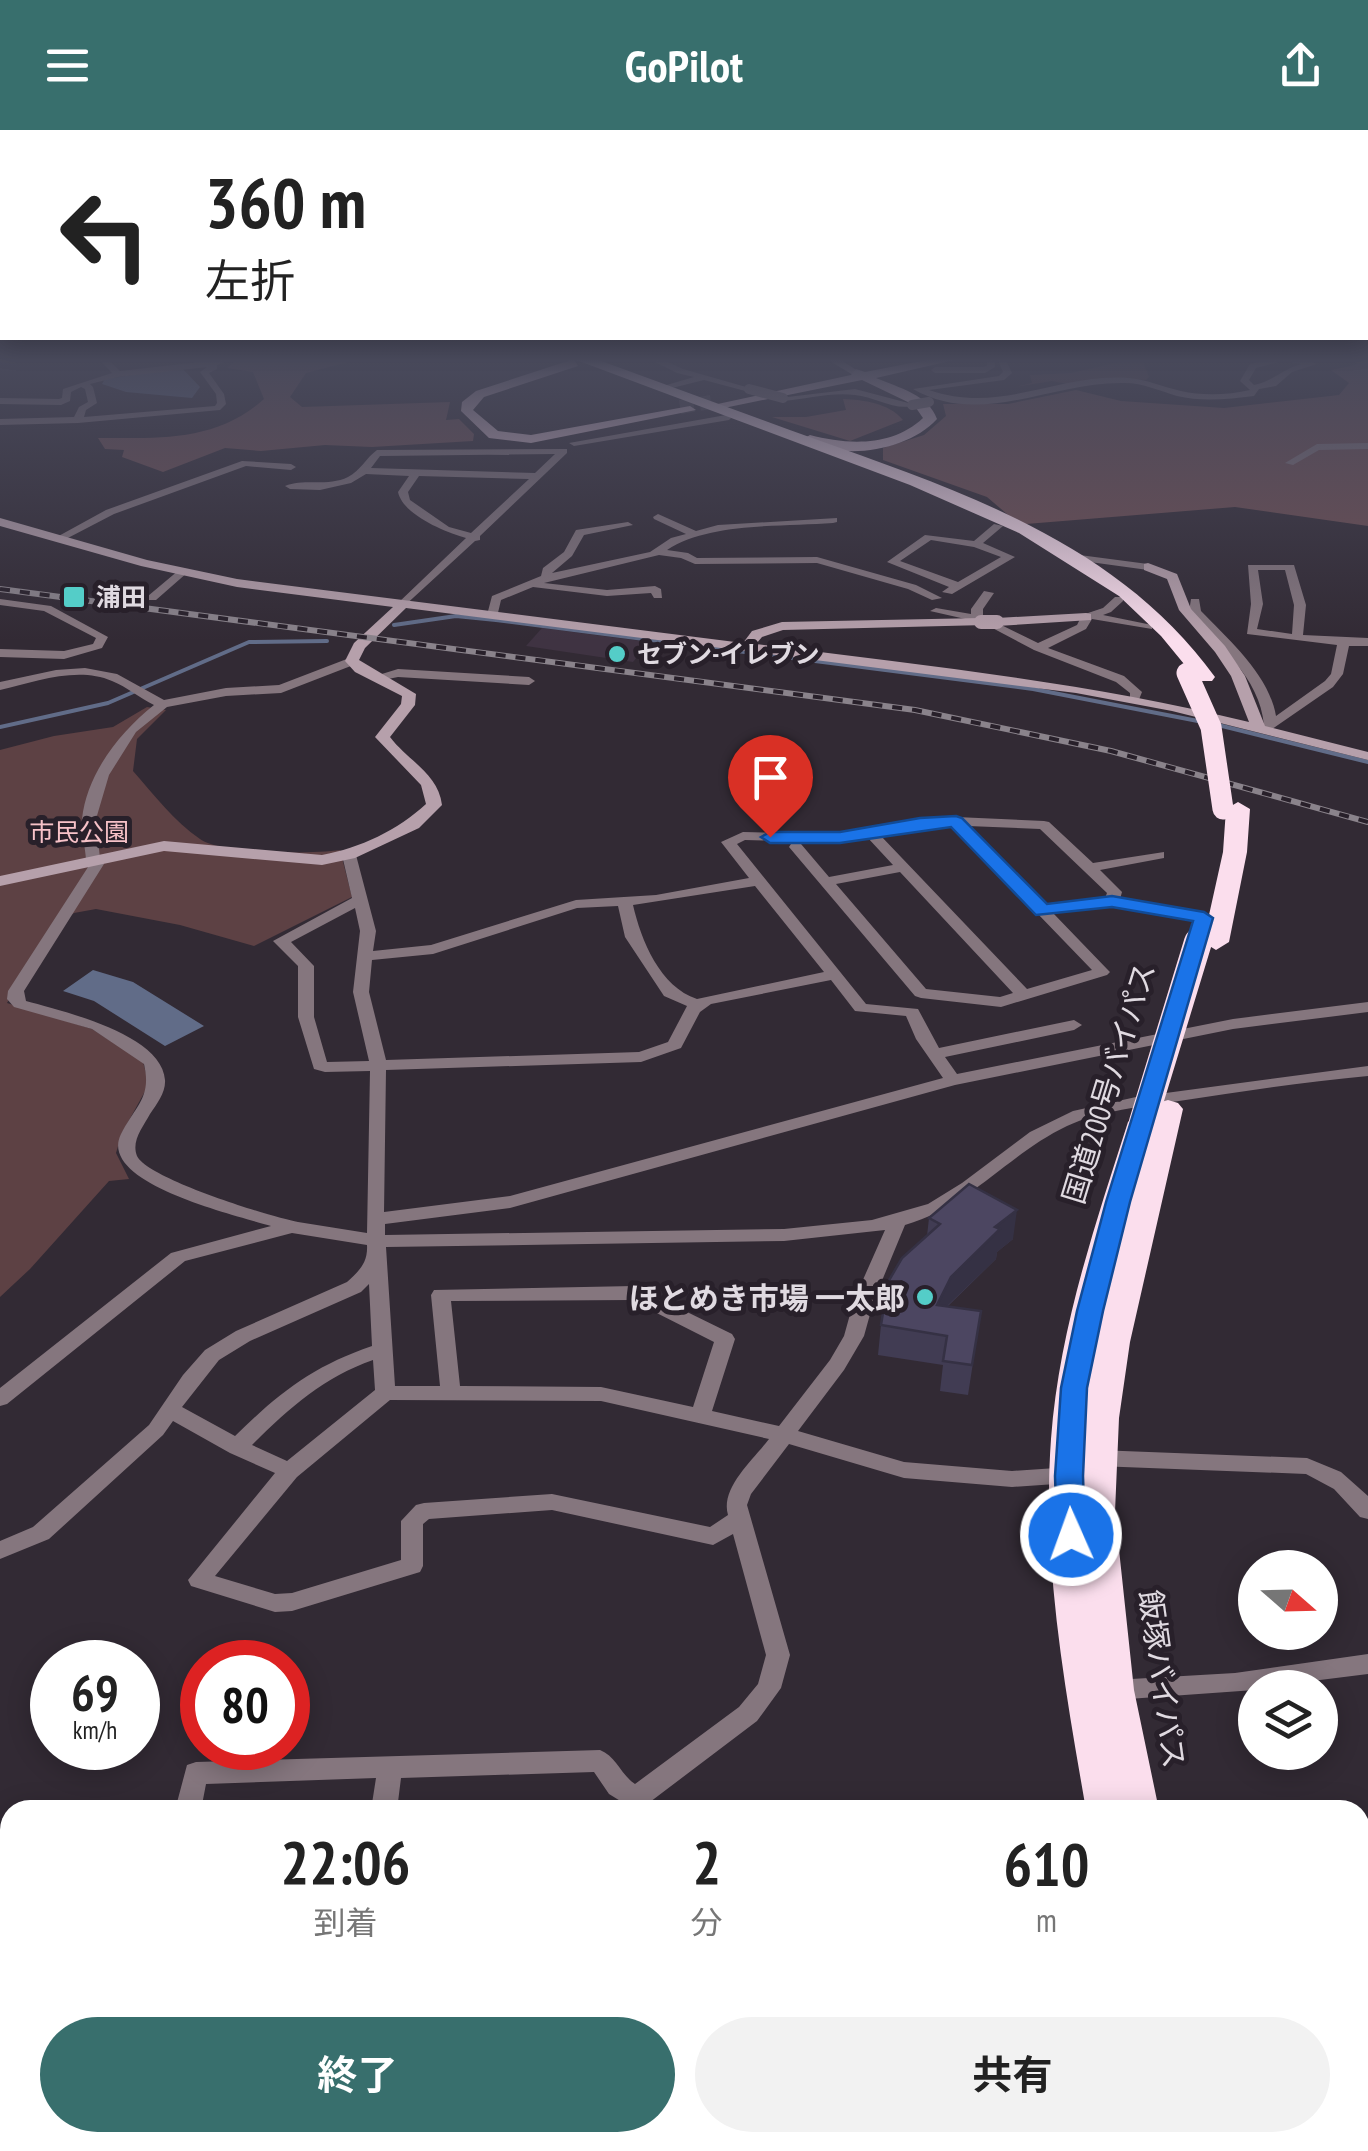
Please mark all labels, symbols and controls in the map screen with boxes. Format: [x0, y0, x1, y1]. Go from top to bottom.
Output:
text: GoPilot [625, 36, 743, 94]
icon: menu [40, 38, 95, 93]
icon: share [1273, 38, 1328, 93]
text: 360 m [205, 157, 366, 247]
icon: left [40, 170, 170, 300]
text: 左折 [205, 251, 295, 309]
place label: 浦田 [96, 581, 146, 613]
marker: 浦田 [61, 584, 87, 610]
place label: セブン-イレブン [637, 638, 819, 670]
marker: セブン-イレブン [606, 643, 628, 665]
pin [728, 735, 813, 838]
icon: arrive [743, 750, 798, 805]
park label: 市民公園 [29, 816, 129, 848]
street label: 国道200号バイパス [1053, 958, 1163, 1208]
place label: ほとめき市場 一太郎 [629, 1278, 905, 1317]
marker: ほとめき市場 一太郎 [914, 1286, 936, 1308]
position arrow [1019, 1483, 1123, 1587]
north arrow [1238, 1550, 1338, 1650]
map controls [1238, 1550, 1338, 1770]
street label: 飯塚バイパス [1131, 1587, 1195, 1771]
speed limit sign: 80 [180, 1640, 310, 1770]
text: 69 [71, 1660, 119, 1725]
button: layers [1238, 1670, 1338, 1770]
text: km/h [73, 1714, 117, 1746]
text: 22:06 [281, 1823, 410, 1901]
text: 2 [693, 1823, 721, 1901]
text: 610 [1003, 1825, 1089, 1903]
text: m [1036, 1899, 1057, 1941]
text: 到着 [313, 1901, 377, 1943]
text: 分 [691, 1901, 723, 1943]
button: 終了 [40, 2017, 675, 2132]
button: 共有 [695, 2017, 1330, 2132]

